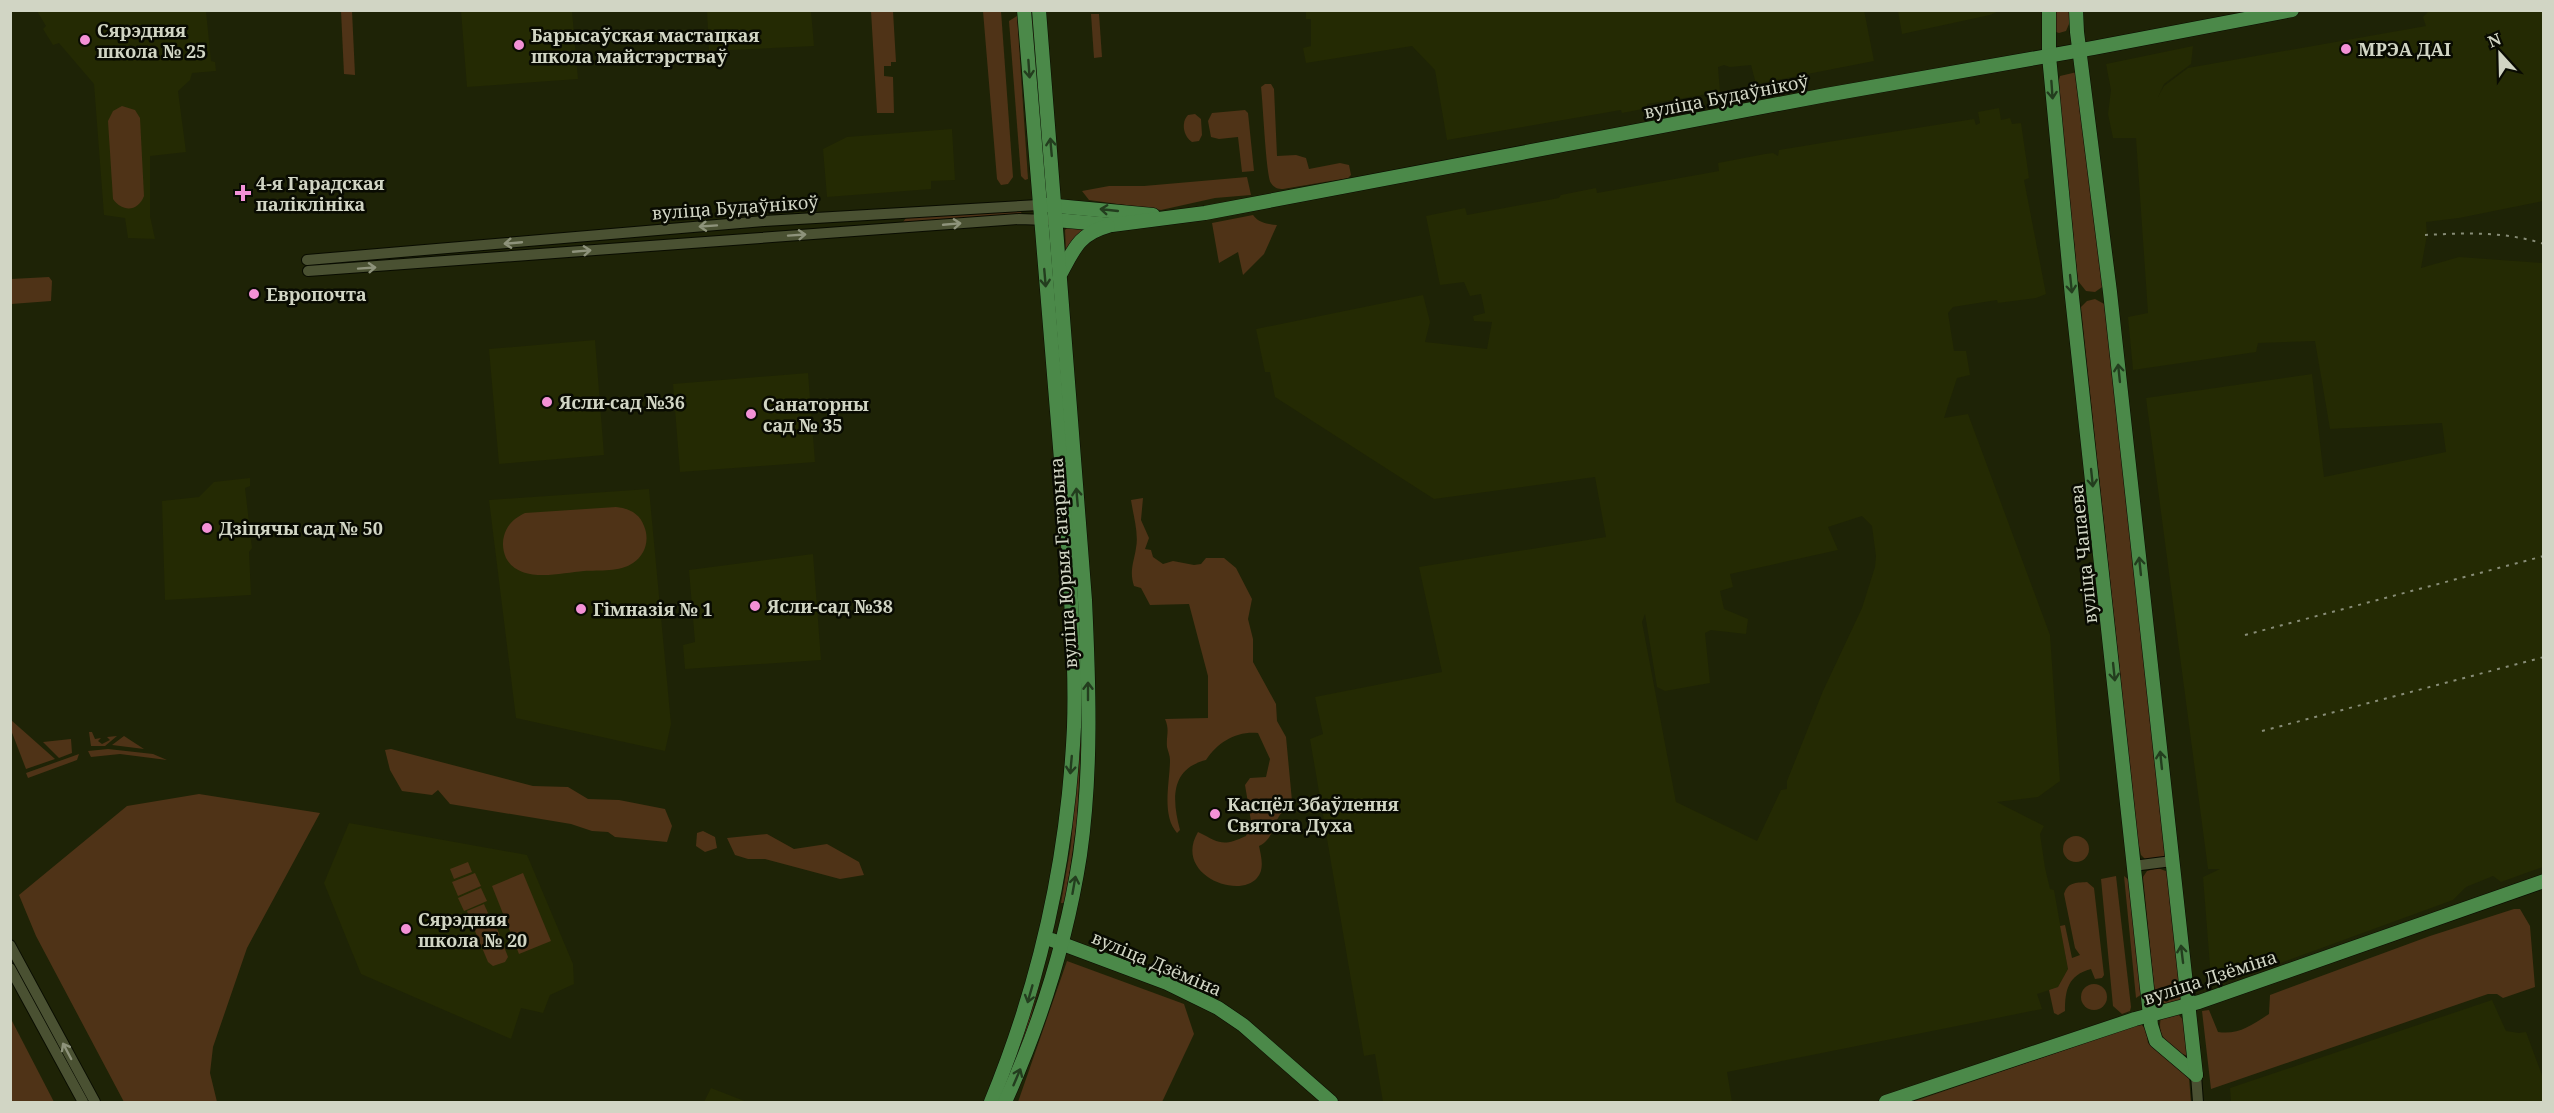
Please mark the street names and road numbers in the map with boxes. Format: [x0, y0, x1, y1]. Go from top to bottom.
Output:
street label: вуліца Будаўнікоў [1642, 68, 1811, 124]
street label: вуліца Будаўнікоў [651, 189, 820, 225]
street label: вуліца Юрыя Гагарына [1044, 457, 1082, 669]
street label: вуліца Чапаева [2064, 483, 2102, 625]
street label: вуліца Дзёміна [1088, 925, 1226, 1001]
street label: вуліца Дзёміна [2140, 944, 2280, 1010]

